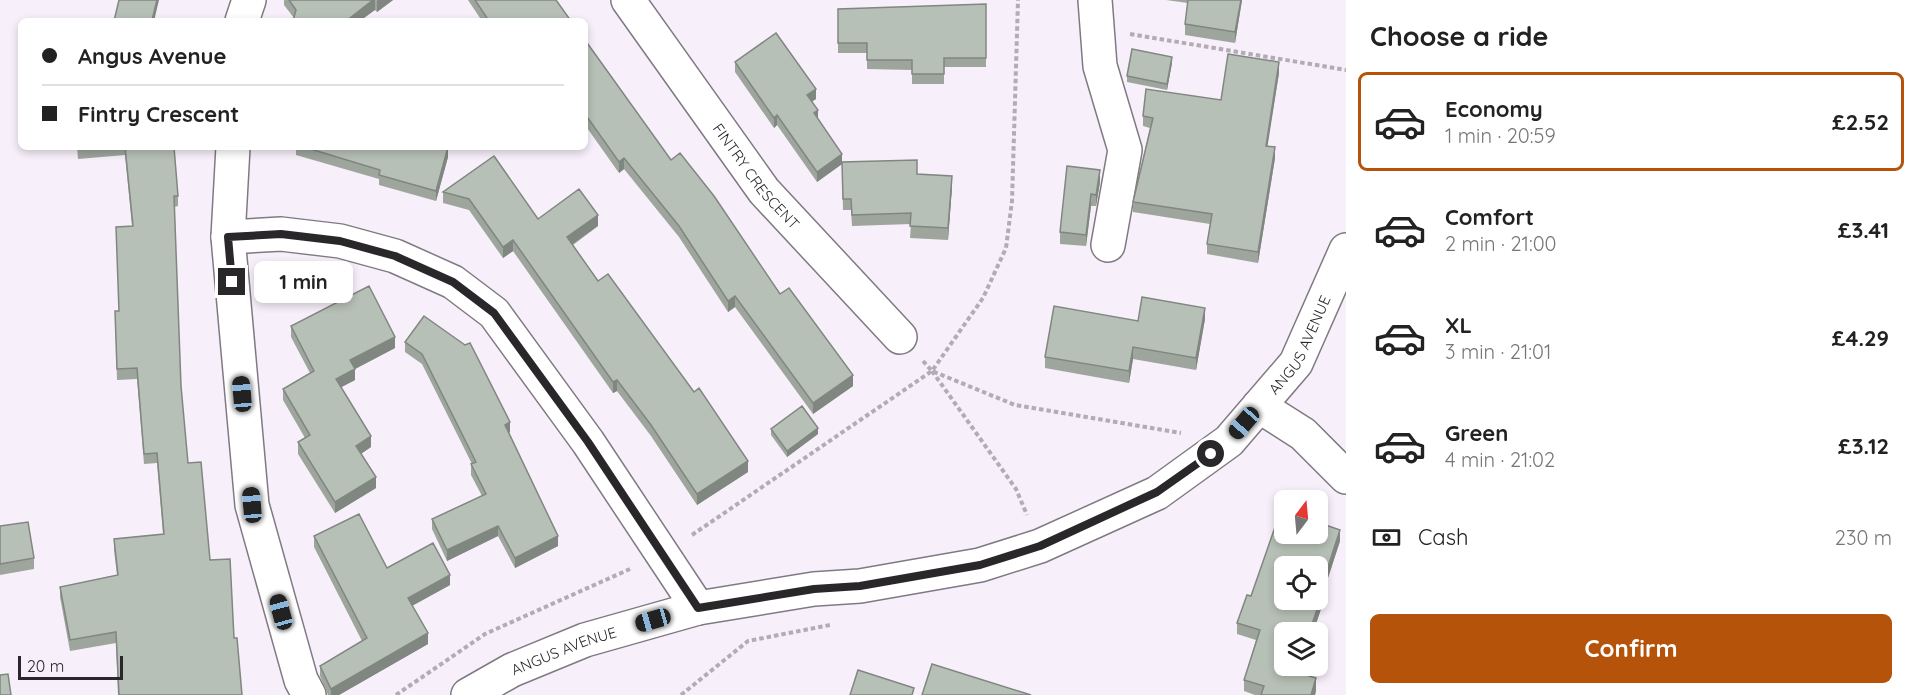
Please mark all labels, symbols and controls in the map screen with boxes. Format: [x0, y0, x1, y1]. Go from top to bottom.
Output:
text: Choose a ride [1370, 19, 1548, 53]
text: Angus Avenue [78, 42, 226, 70]
icon: car [1373, 95, 1427, 149]
text: Economy [1445, 95, 1543, 123]
text: Fintry Crescent [78, 100, 239, 128]
text: £2.52 [1832, 108, 1889, 136]
street label: FINTRY CRESCENT [709, 119, 804, 233]
text: 1 min · 20:59 [1445, 123, 1556, 148]
icon: car [1373, 203, 1427, 257]
text: Comfort [1445, 203, 1534, 231]
text: £3.41 [1838, 216, 1889, 244]
text: 2 min · 21:00 [1445, 231, 1556, 256]
callout: 1 min [253, 261, 352, 303]
route end [218, 268, 245, 295]
text: 1 min [279, 269, 328, 294]
street label: ANGUS AVENUE [1264, 292, 1334, 398]
icon: car [1373, 311, 1427, 365]
text: XL [1445, 311, 1472, 339]
text: £4.29 [1832, 324, 1889, 352]
text: 3 min · 21:01 [1445, 339, 1551, 364]
car [231, 375, 253, 413]
car [1225, 404, 1263, 442]
icon: car [1373, 419, 1427, 473]
text: Green [1445, 419, 1508, 447]
text: £3.12 [1838, 432, 1889, 460]
route start [1197, 440, 1224, 467]
text: 4 min · 21:02 [1445, 447, 1555, 472]
car [241, 486, 263, 524]
north arrow [1274, 490, 1328, 544]
map controls [1274, 490, 1328, 676]
icon: cash [1370, 521, 1403, 554]
text: Cash [1418, 523, 1469, 551]
text: 230 m [1835, 525, 1892, 550]
button: locate [1274, 556, 1328, 610]
car [268, 592, 294, 632]
car [633, 606, 673, 634]
button: Confirm [1370, 614, 1892, 683]
street label: ANGUS AVENUE [508, 622, 618, 679]
button: layers [1274, 622, 1328, 676]
scale bar [18, 653, 123, 680]
text: 20 m [27, 656, 64, 676]

